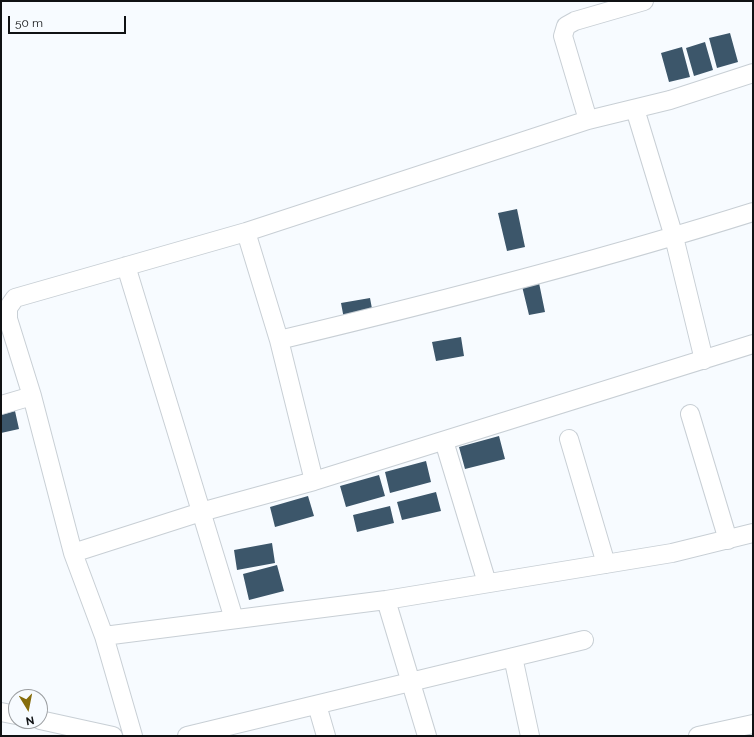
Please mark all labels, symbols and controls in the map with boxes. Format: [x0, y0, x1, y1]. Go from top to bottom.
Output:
scale bar [10, 8, 128, 34]
text: 50 m [15, 16, 43, 30]
north arrow [8, 689, 48, 729]
text: N [25, 713, 35, 727]

